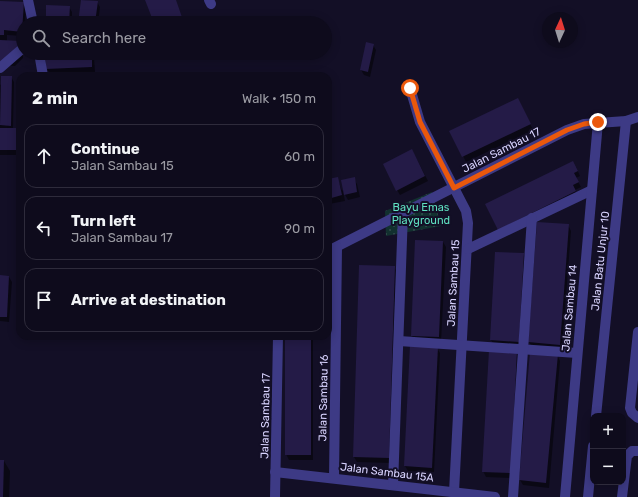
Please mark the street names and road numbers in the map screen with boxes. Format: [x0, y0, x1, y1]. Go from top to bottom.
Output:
street label: Jalan Sambau 17 [460, 125, 543, 176]
street label: Jalan Batu Unjur 10 [589, 211, 612, 312]
street label: Jalan Sambau 15 [445, 239, 462, 327]
street label: Jalan Sambau 14 [559, 264, 580, 352]
street label: Jalan Sambau 16 [316, 354, 331, 442]
street label: Jalan Sambau 17 [258, 373, 273, 459]
street label: Jalan Sambau 15A [339, 460, 435, 485]

